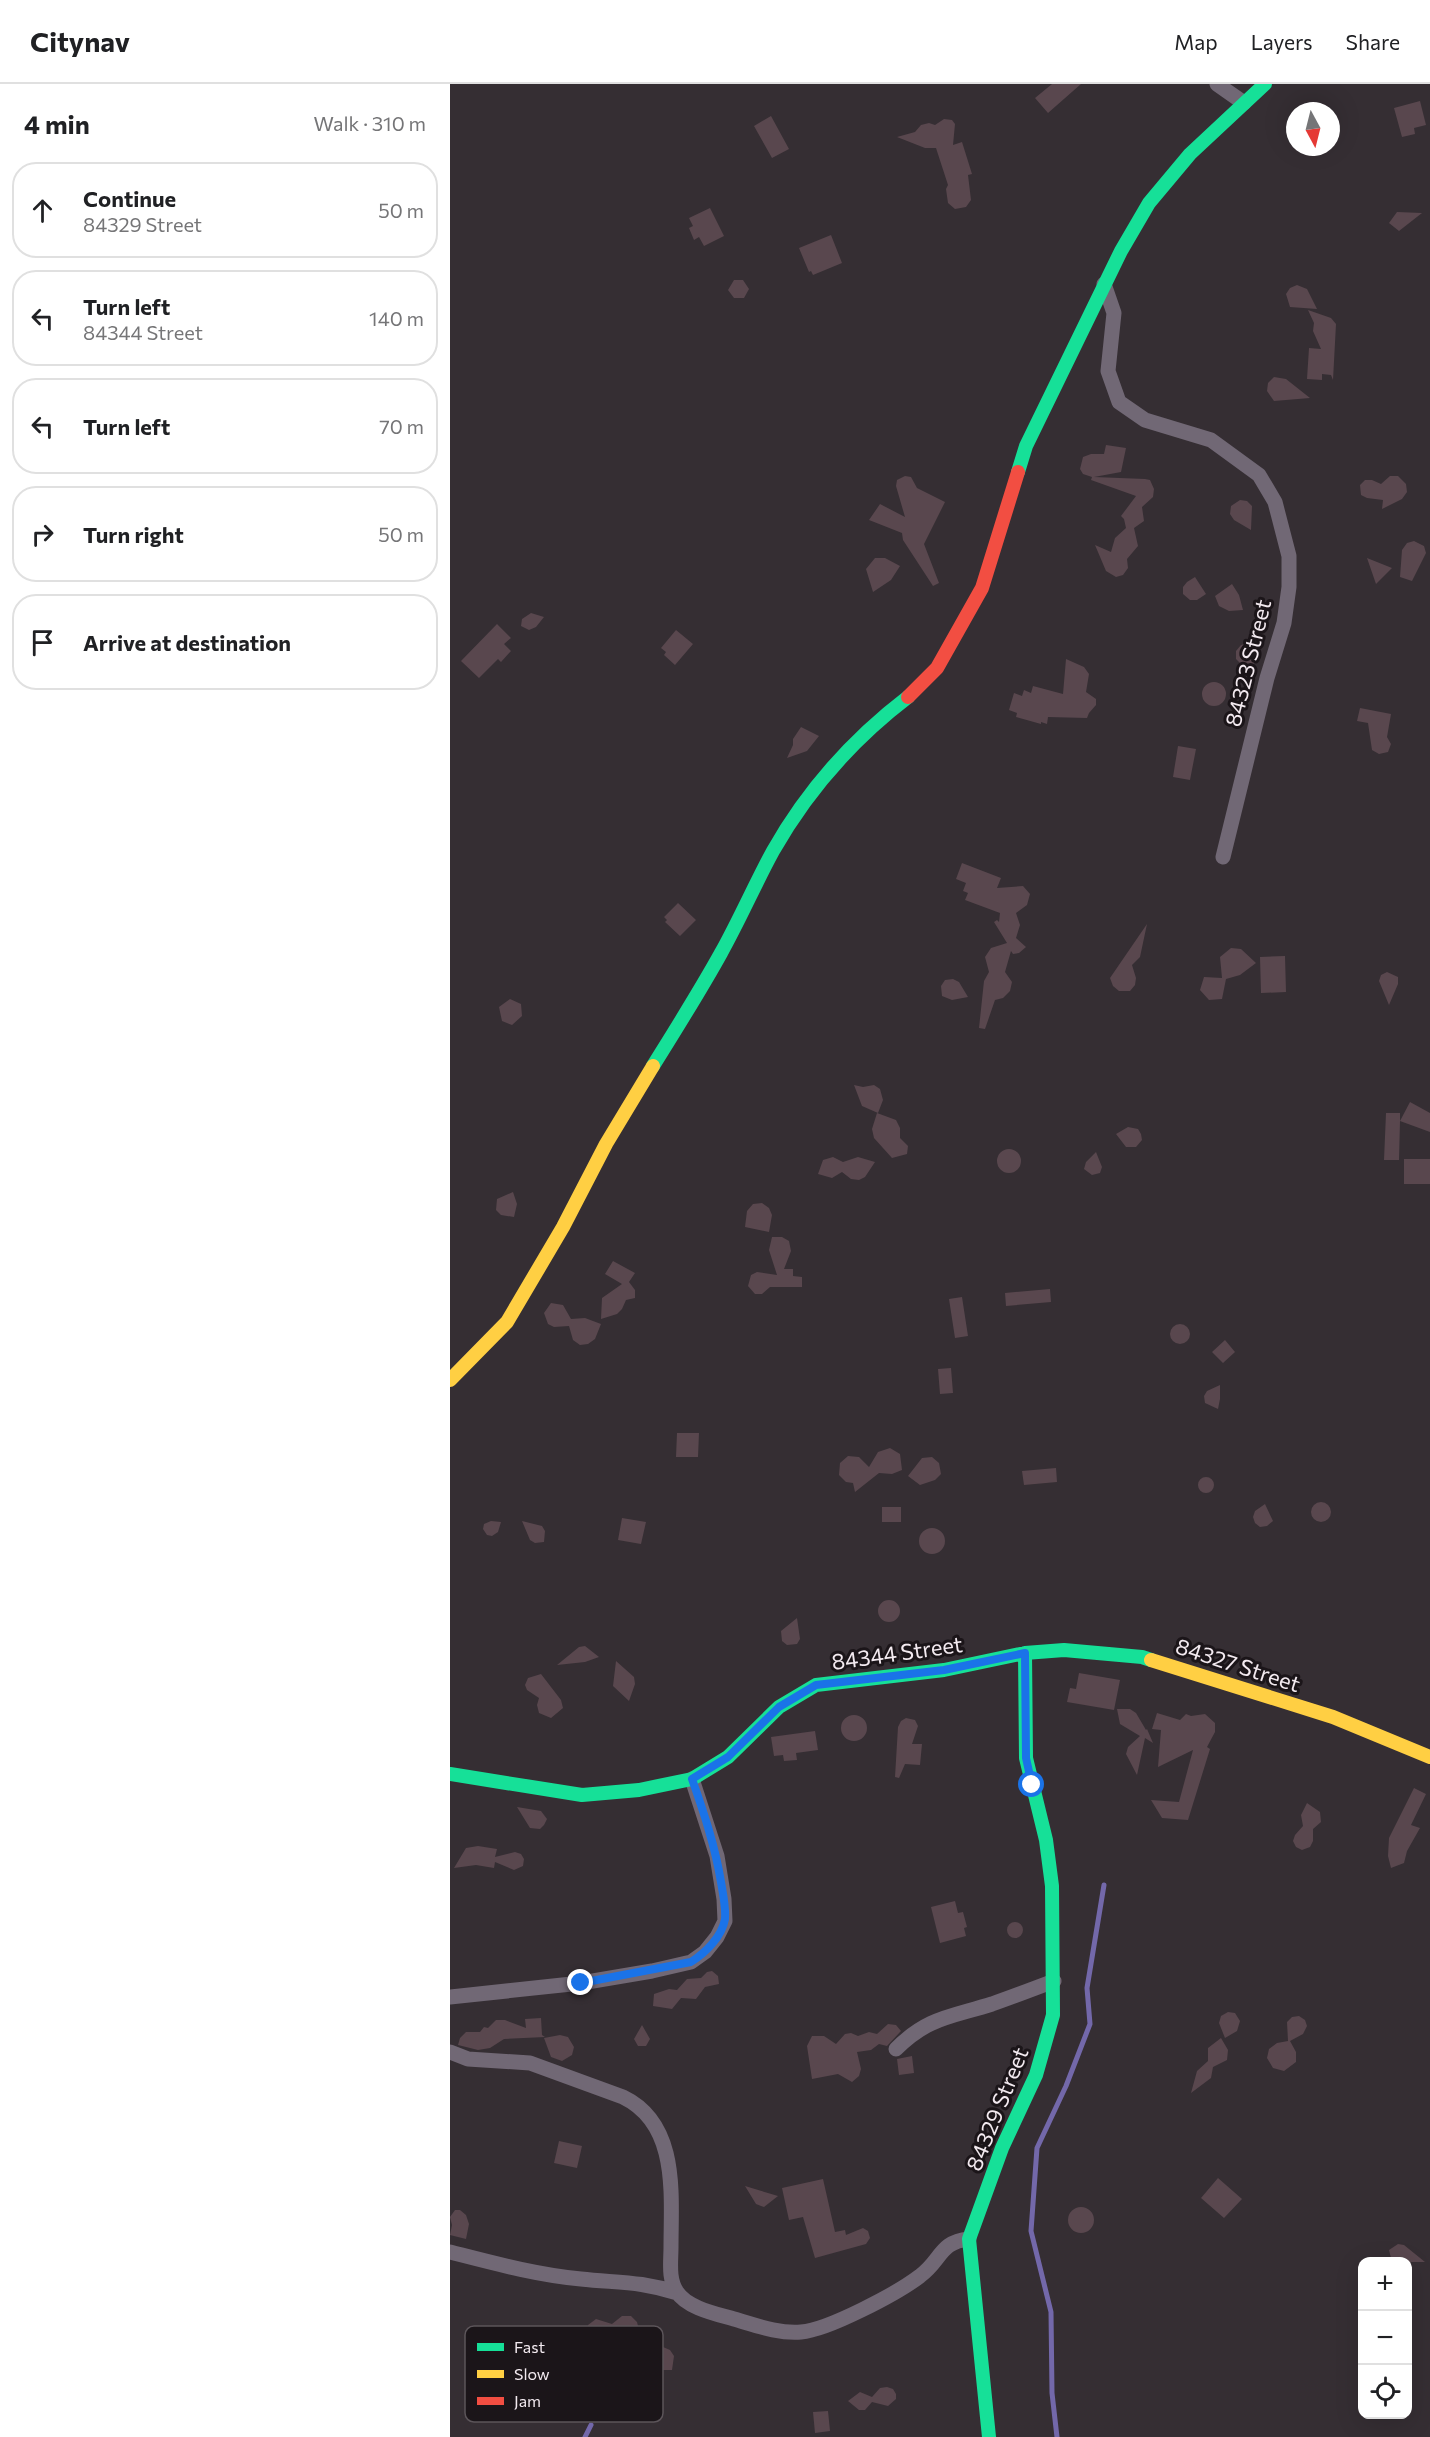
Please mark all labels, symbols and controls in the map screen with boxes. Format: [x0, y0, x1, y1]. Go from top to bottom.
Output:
text: Citynav [30, 24, 130, 58]
text: Map [1174, 29, 1218, 54]
text: Layers [1251, 29, 1313, 54]
text: Share [1346, 29, 1400, 54]
north arrow [1286, 102, 1340, 156]
text: 4 min [24, 108, 90, 139]
text: Walk · 310 m [314, 111, 426, 135]
text: Continue [83, 185, 176, 212]
icon: ahead [26, 194, 59, 227]
text: 50 m [378, 198, 424, 222]
text: 84329 Street [83, 212, 202, 236]
text: Turn left [83, 293, 170, 320]
icon: left [26, 302, 59, 335]
text: 140 m [369, 306, 424, 330]
text: 84344 Street [83, 320, 203, 344]
icon: left [26, 410, 59, 443]
text: Turn left [83, 413, 170, 440]
text: 70 m [379, 414, 424, 438]
icon: right [26, 518, 59, 551]
text: Turn right [83, 521, 184, 548]
text: 50 m [378, 522, 424, 546]
street label: 84323 Street [1219, 596, 1276, 729]
icon: arrive [26, 626, 59, 659]
text: Arrive at destination [83, 629, 291, 656]
street label: 84344 Street [830, 1630, 964, 1675]
street label: 84327 Street [1173, 1632, 1304, 1697]
route start [1018, 1771, 1044, 1797]
route end [567, 1969, 593, 1995]
street label: 84329 Street [959, 2043, 1034, 2175]
map controls [1358, 2257, 1412, 2419]
button: + [1358, 2257, 1412, 2311]
button: − [1358, 2311, 1412, 2365]
legend [465, 2326, 663, 2422]
text: Fast [514, 2337, 545, 2356]
text: Slow [514, 2364, 550, 2383]
button: locate [1358, 2365, 1412, 2419]
text: Jam [514, 2391, 541, 2410]

